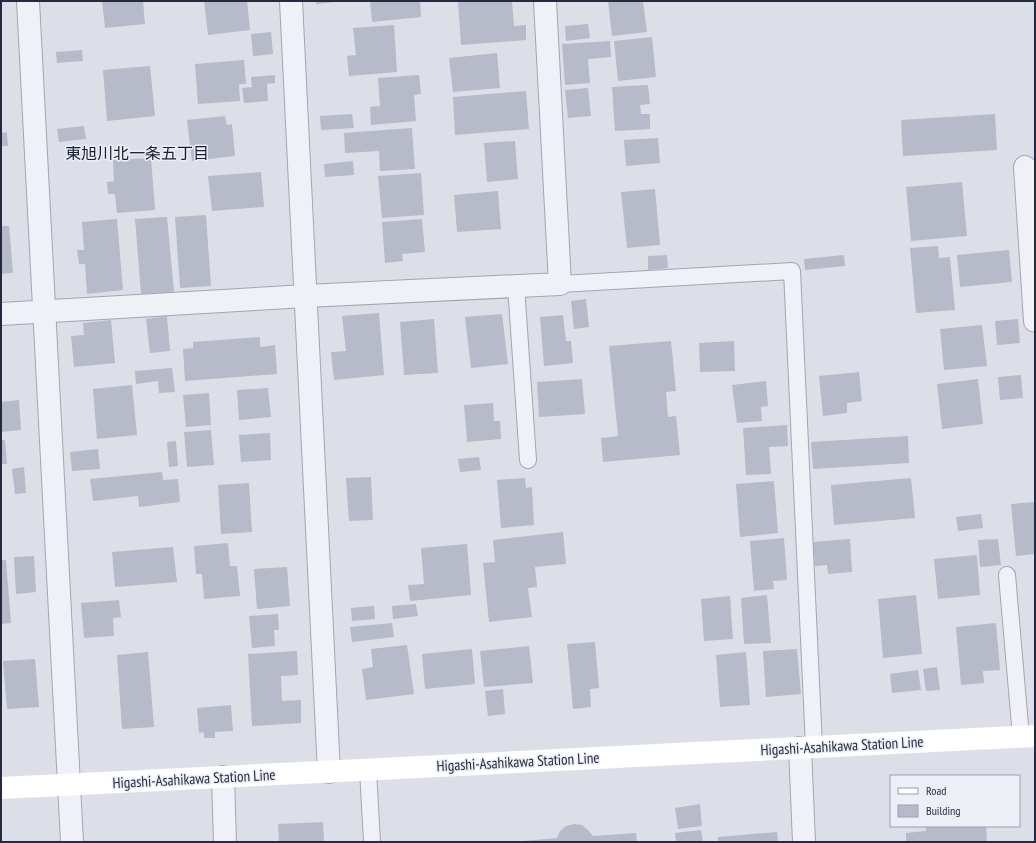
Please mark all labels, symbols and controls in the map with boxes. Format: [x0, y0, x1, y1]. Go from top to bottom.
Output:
district label: 東旭川北一条五丁目 [65, 143, 209, 163]
street label: Higashi-Asahikawa Station Line [760, 732, 924, 759]
street label: Higashi-Asahikawa Station Line [436, 748, 600, 775]
street label: Higashi-Asahikawa Station Line [112, 765, 276, 792]
legend [890, 775, 1020, 827]
text: Road [926, 783, 946, 798]
text: Building [926, 803, 961, 818]

